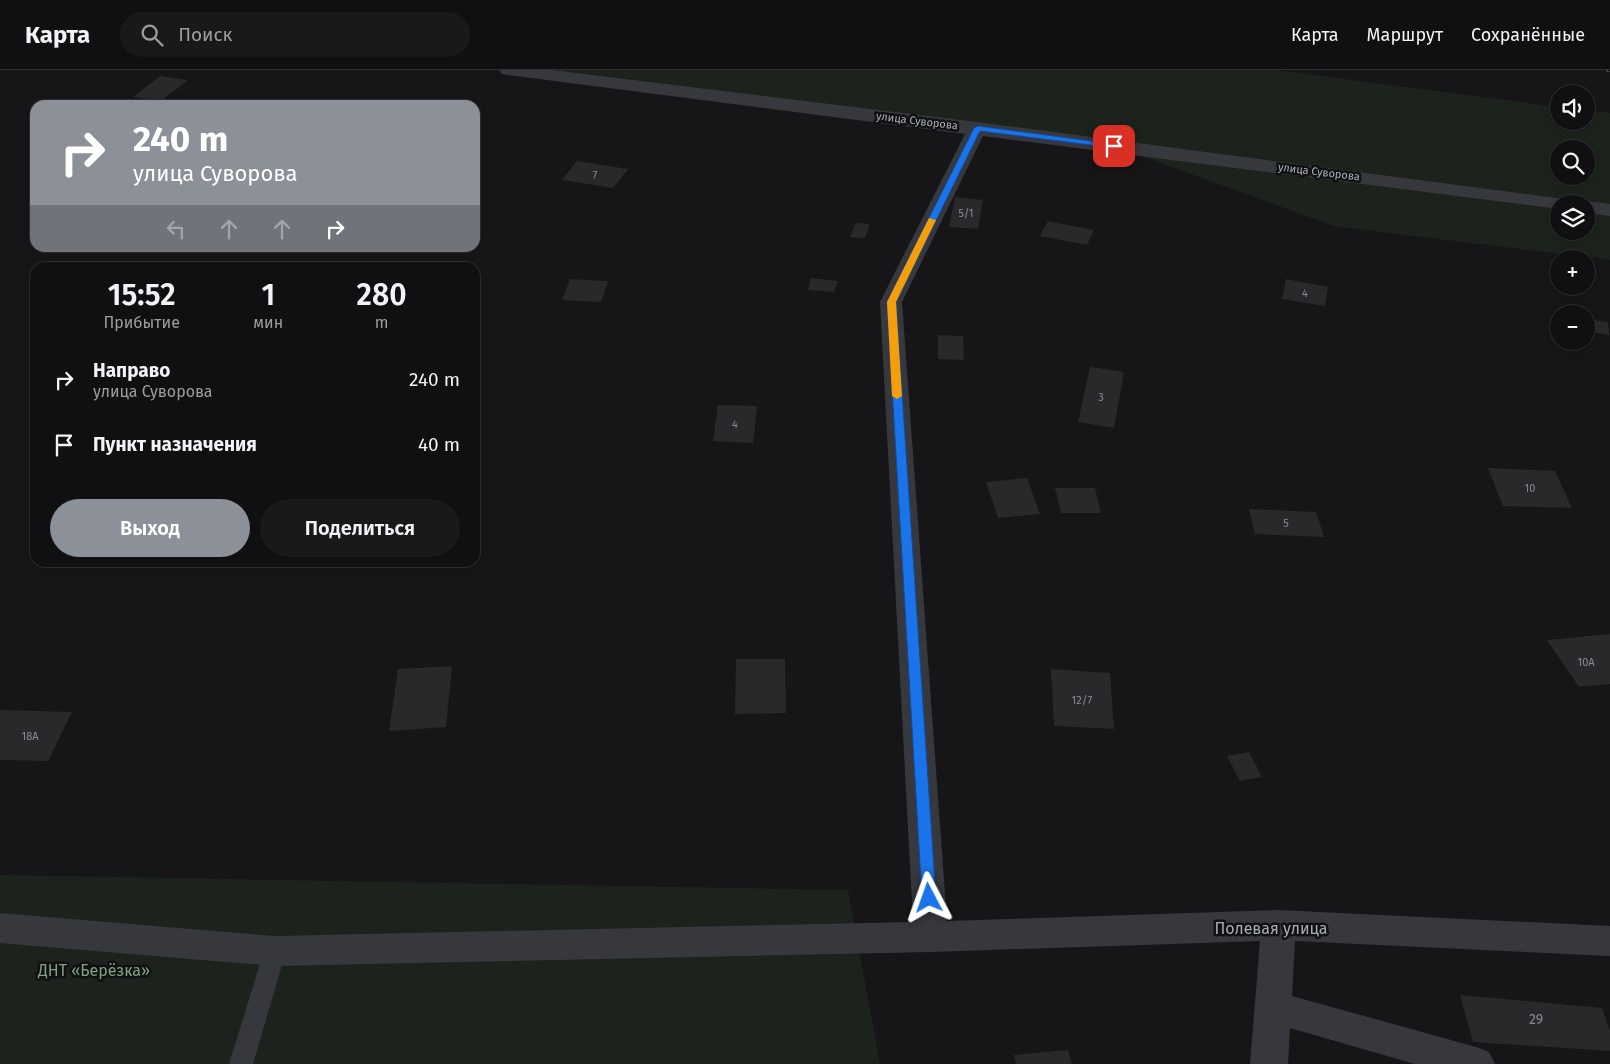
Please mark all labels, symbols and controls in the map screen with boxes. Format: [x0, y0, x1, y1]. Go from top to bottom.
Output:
search box [120, 12, 470, 57]
text: Карта [25, 21, 90, 49]
icon: search [138, 21, 166, 49]
text: Поиск [178, 23, 232, 46]
text: Карта [1291, 24, 1339, 46]
text: Маршрут [1367, 24, 1443, 46]
text: Сохранённые [1471, 24, 1585, 46]
map controls [1550, 85, 1595, 350]
button: sound [1550, 85, 1595, 130]
street label: улица Суворова [875, 110, 959, 132]
text: 240 m [133, 118, 228, 160]
icon: right [50, 120, 115, 185]
pin [1093, 125, 1135, 167]
icon: arrive [1100, 132, 1128, 160]
button: search [1550, 140, 1595, 185]
text: улица Суворова [133, 160, 297, 187]
street label: улица Суворова [1277, 161, 1361, 183]
house number: 7 [593, 169, 598, 182]
button: layers [1550, 195, 1595, 240]
house number: 5/1 [958, 207, 974, 220]
icon: left [162, 215, 190, 243]
icon: ahead [215, 215, 243, 243]
icon: ahead [268, 215, 296, 243]
icon: right [321, 215, 349, 243]
button: + [1550, 250, 1595, 295]
text: 15:52 [108, 277, 176, 313]
text: 1 [261, 277, 275, 313]
text: 280 [357, 277, 407, 313]
house number: 4 [1302, 287, 1308, 300]
button: − [1550, 305, 1595, 350]
text: Прибытие [103, 313, 180, 332]
text: мин [253, 313, 283, 332]
text: m [375, 313, 388, 332]
text: Направо [93, 359, 170, 382]
icon: right [50, 366, 78, 394]
text: 240 m [409, 368, 460, 391]
text: улица Суворова [93, 382, 213, 401]
house number: 3 [1098, 391, 1104, 404]
house number: 4 [732, 418, 738, 431]
icon: arrive [50, 431, 78, 459]
text: Пункт назначения [93, 433, 257, 456]
text: 40 m [418, 433, 460, 456]
house number: 10 [1525, 482, 1535, 495]
button: Выход [50, 499, 250, 557]
button: Поделиться [260, 499, 460, 557]
house number: 5 [1283, 517, 1289, 530]
house number: 10А [1577, 656, 1595, 669]
house number: 12/7 [1072, 694, 1093, 707]
house number: 18А [21, 730, 39, 743]
position arrow [902, 871, 954, 923]
street label: Полевая улица [1214, 919, 1328, 938]
park label: ДНТ «Берёзка» [37, 961, 150, 980]
house number: 29 [1529, 1011, 1543, 1028]

